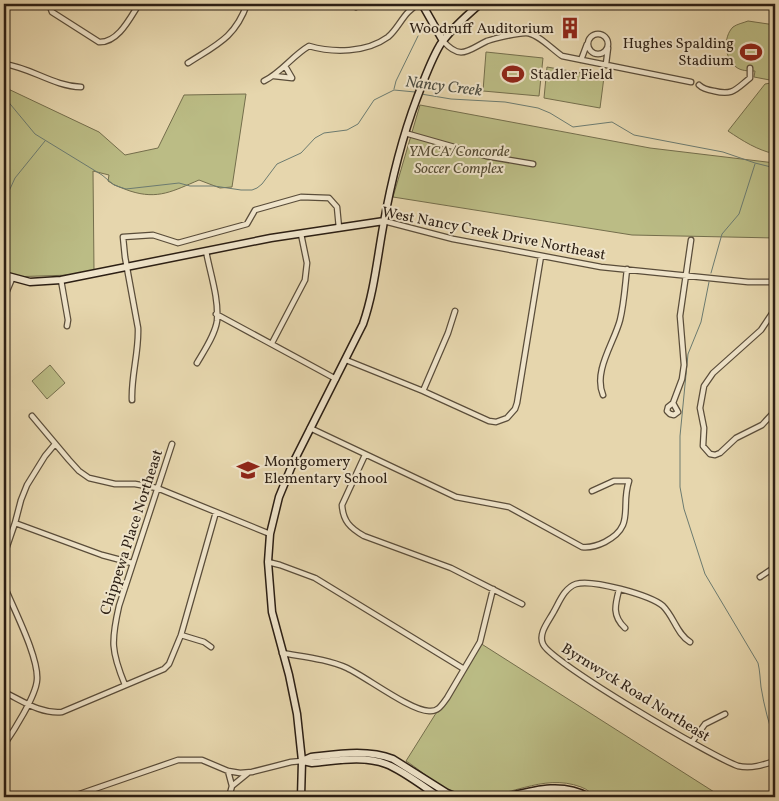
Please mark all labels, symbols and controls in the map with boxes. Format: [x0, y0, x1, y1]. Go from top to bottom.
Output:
building icon: Woodruff Auditorium [557, 15, 583, 41]
place label: Woodruff Auditorium [409, 19, 554, 40]
place label: Hughes Spalding Stadium [623, 34, 734, 72]
sports icon: Hughes Spalding Stadium [738, 39, 764, 65]
sports icon: Stadler Field [500, 61, 526, 87]
place label: Stadler Field [530, 65, 613, 86]
water label: Nancy Creek [404, 71, 484, 103]
park label: YMCA/Concorde Soccer Complex [409, 142, 510, 180]
street label: West Nancy Creek Drive Northeast [380, 202, 607, 266]
street label: Chippewa Place Northeast [96, 447, 169, 618]
place label: Montgomery Elementary School [264, 452, 387, 490]
school or university icon: Montgomery Elementary School [235, 457, 261, 483]
street label: Byrnwyck Road Northeast [557, 639, 714, 748]

